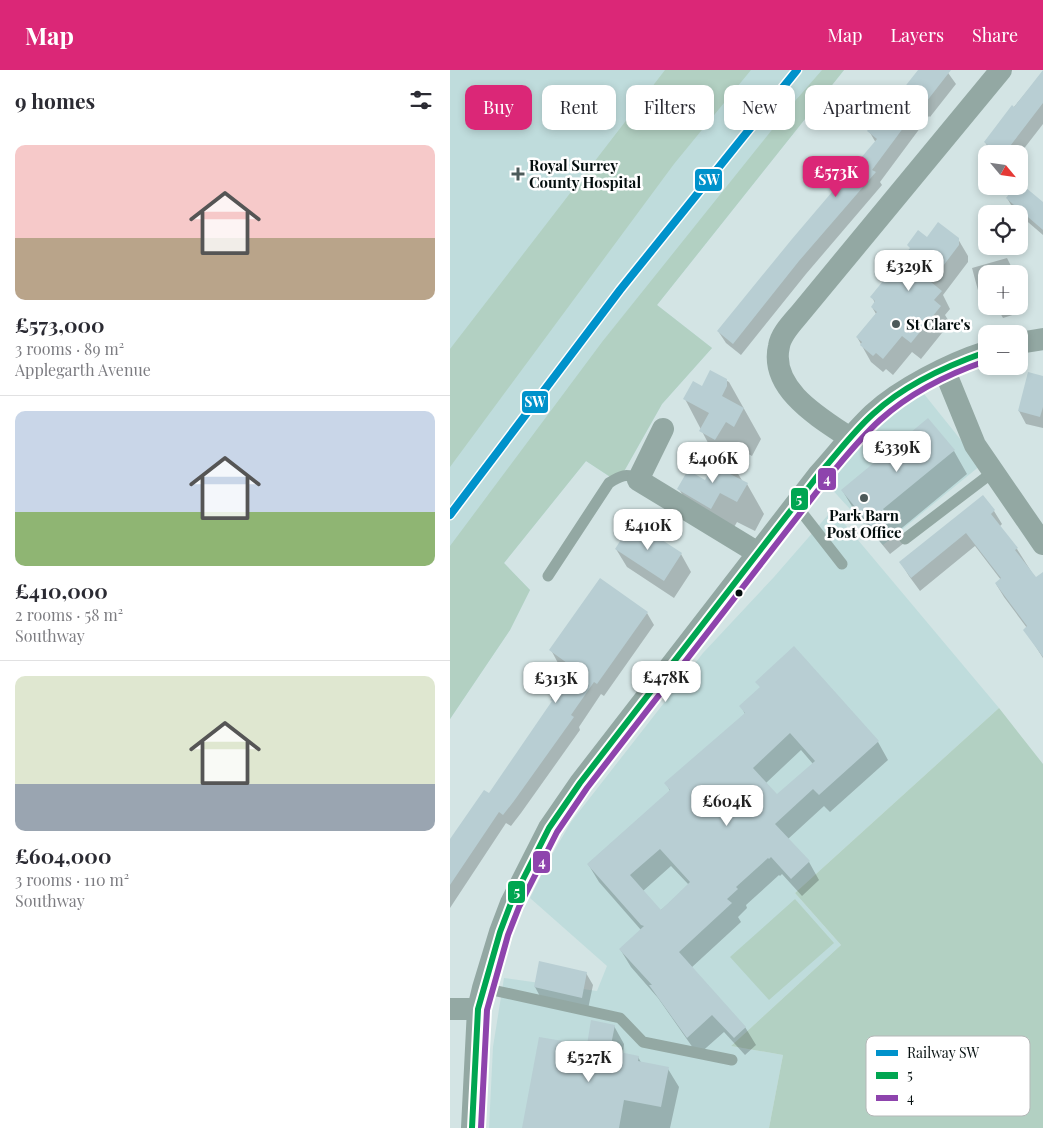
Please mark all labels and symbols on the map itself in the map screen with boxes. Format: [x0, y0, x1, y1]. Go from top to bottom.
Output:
north arrow [978, 145, 1028, 195]
place label: Royal Surrey County Hospital [529, 155, 641, 192]
pin: £573K [801, 156, 871, 198]
marker: Royal Surrey County Hospital [511, 167, 525, 181]
line badge: SW [694, 168, 723, 192]
text: SW [698, 170, 720, 189]
pin: £329K [874, 250, 944, 292]
place label: St Clare's [906, 314, 971, 334]
marker: St Clare's [890, 318, 902, 330]
line badge: SW [521, 390, 549, 414]
text: SW [524, 392, 546, 411]
pin: £339K [862, 430, 932, 473]
pin: £406K [678, 442, 748, 484]
line badge: 4 [817, 467, 837, 491]
text: 4 [823, 469, 831, 488]
line badge: 5 [790, 487, 809, 511]
text: 5 [796, 489, 802, 508]
marker: Park Barn Post Office [858, 492, 870, 504]
place label: Park Barn Post Office [826, 505, 902, 542]
pin: £410K [613, 508, 683, 551]
unlabelled marker [734, 588, 744, 598]
pin: £478K [631, 660, 701, 703]
pin: £313K [521, 662, 591, 704]
pin: £604K [692, 784, 762, 827]
line badge: 4 [532, 850, 551, 874]
text: 4 [538, 852, 546, 871]
line badge: 5 [507, 880, 526, 904]
text: 5 [514, 882, 520, 901]
legend [866, 1036, 1030, 1116]
pin: £527K [554, 1040, 624, 1083]
text: Railway SW [907, 1043, 979, 1062]
text: 5 [907, 1065, 913, 1084]
text: 4 [907, 1088, 914, 1107]

